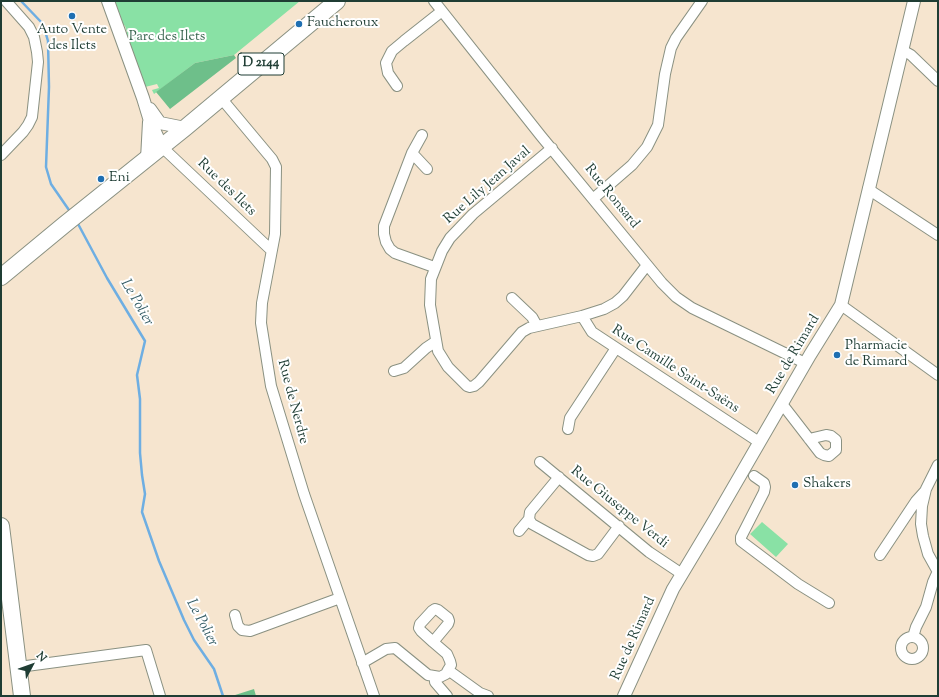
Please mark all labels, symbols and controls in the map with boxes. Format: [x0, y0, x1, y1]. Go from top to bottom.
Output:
marker: Auto Vente des Ilets [67, 11, 77, 21]
place label: Faucheroux [307, 16, 378, 32]
marker: Faucheroux [294, 19, 304, 29]
place label: Auto Vente des Ilets [37, 23, 107, 56]
park label: Parc des Ilets [129, 30, 205, 46]
road number: D 2144 [238, 53, 284, 75]
street label: Rue Lily Jean Javal [441, 144, 535, 228]
street label: Rue des Ilets [193, 156, 259, 220]
street label: Rue Ronsard [580, 162, 642, 232]
place label: Eni [109, 171, 130, 187]
marker: Eni [96, 174, 106, 184]
water label: Le Polier [115, 276, 157, 330]
street label: Rue de Rimard [764, 312, 824, 398]
street label: Rue Camille Saint-Saëns [608, 322, 742, 418]
place label: Pharmacie de Rimard [845, 339, 907, 372]
marker: Pharmacie de Rimard [832, 350, 842, 360]
street label: Rue de Nerdre [273, 358, 311, 446]
street label: Rue Giuseppe Verdi [567, 463, 671, 553]
place label: Shakers [803, 477, 851, 493]
marker: Shakers [790, 480, 800, 490]
street label: Rue de Rimard [608, 595, 660, 683]
water label: Le Polier [181, 596, 221, 650]
north arrow [12, 645, 52, 685]
text: N [32, 649, 50, 666]

